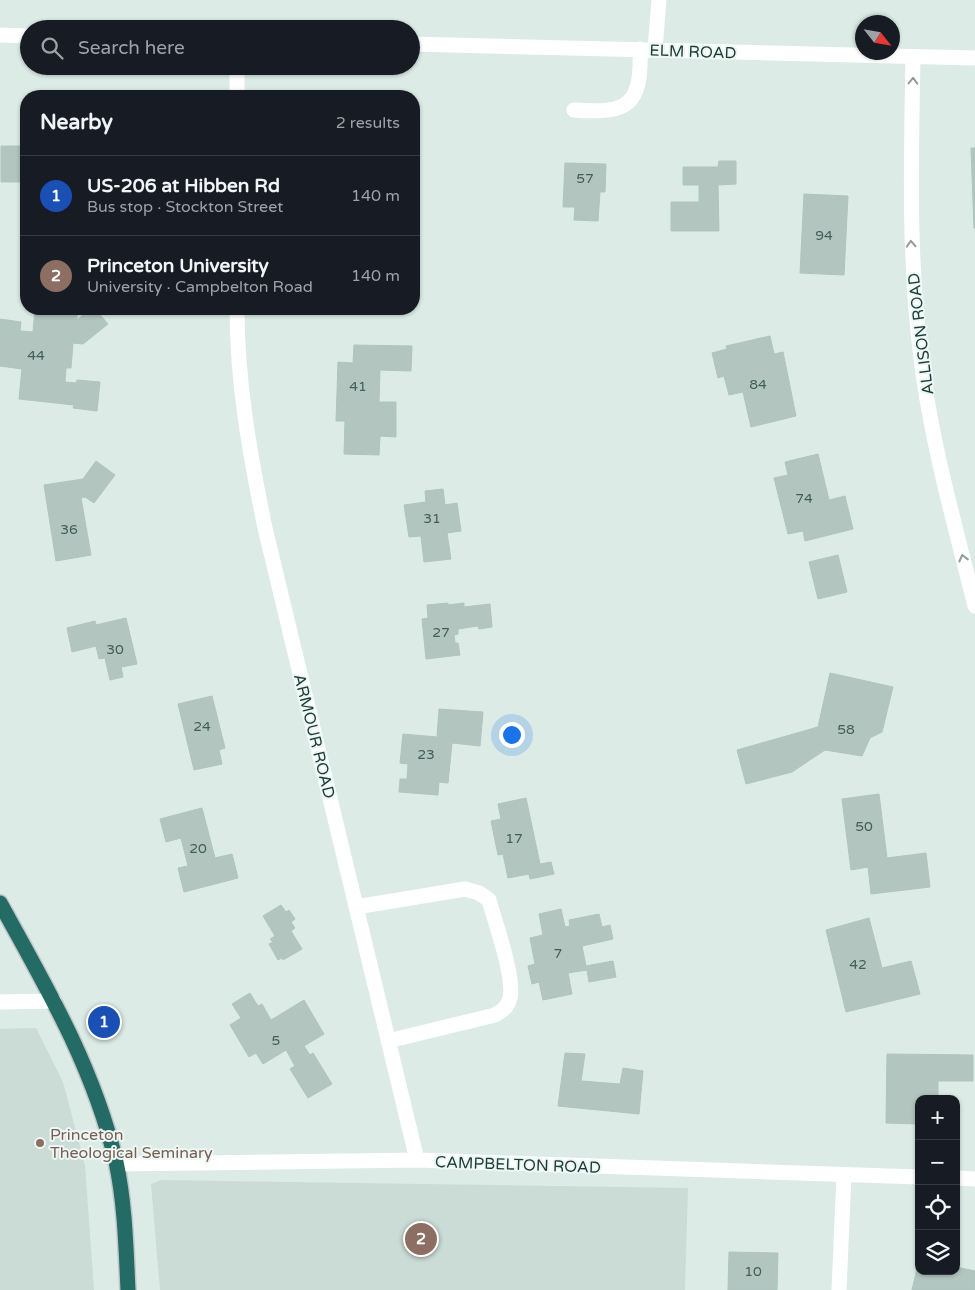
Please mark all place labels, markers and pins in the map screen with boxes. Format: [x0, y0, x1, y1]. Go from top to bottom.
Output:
pin: 1 [88, 1003, 120, 1041]
place label: Princeton Theological Seminary [50, 1125, 213, 1163]
marker: Princeton Theological Seminary [34, 1137, 46, 1149]
pin: 2 [405, 1220, 437, 1258]

